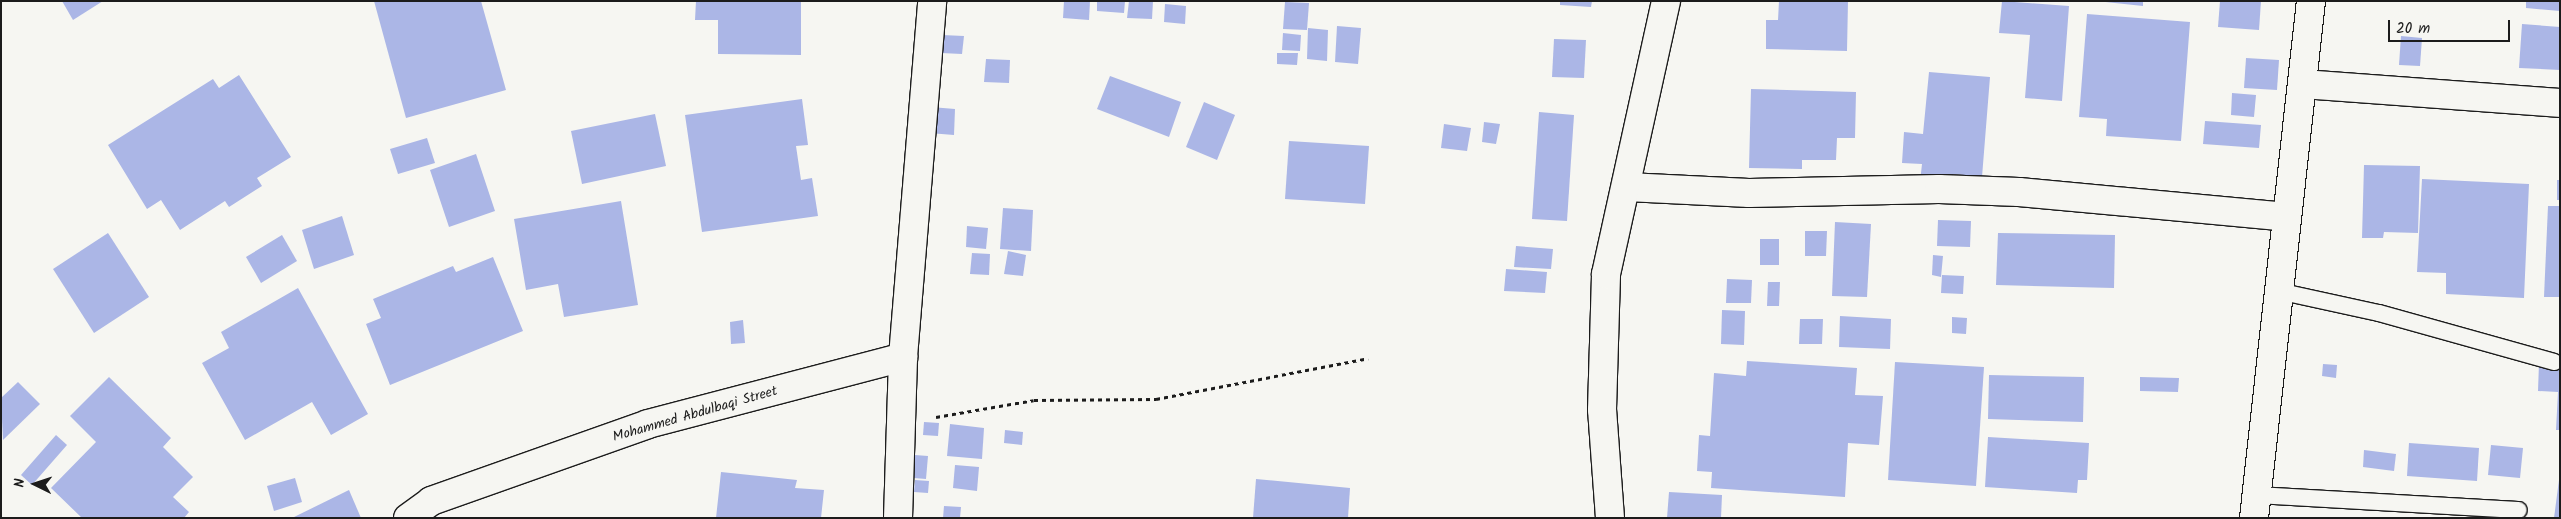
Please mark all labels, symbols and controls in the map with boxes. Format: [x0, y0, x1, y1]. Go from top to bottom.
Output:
scale bar [2391, 10, 2514, 42]
text: 20 m [2396, 17, 2430, 41]
street label: Mohammed Abdulbaqi Street [611, 382, 779, 446]
north arrow [10, 459, 60, 509]
text: N [9, 478, 31, 488]

